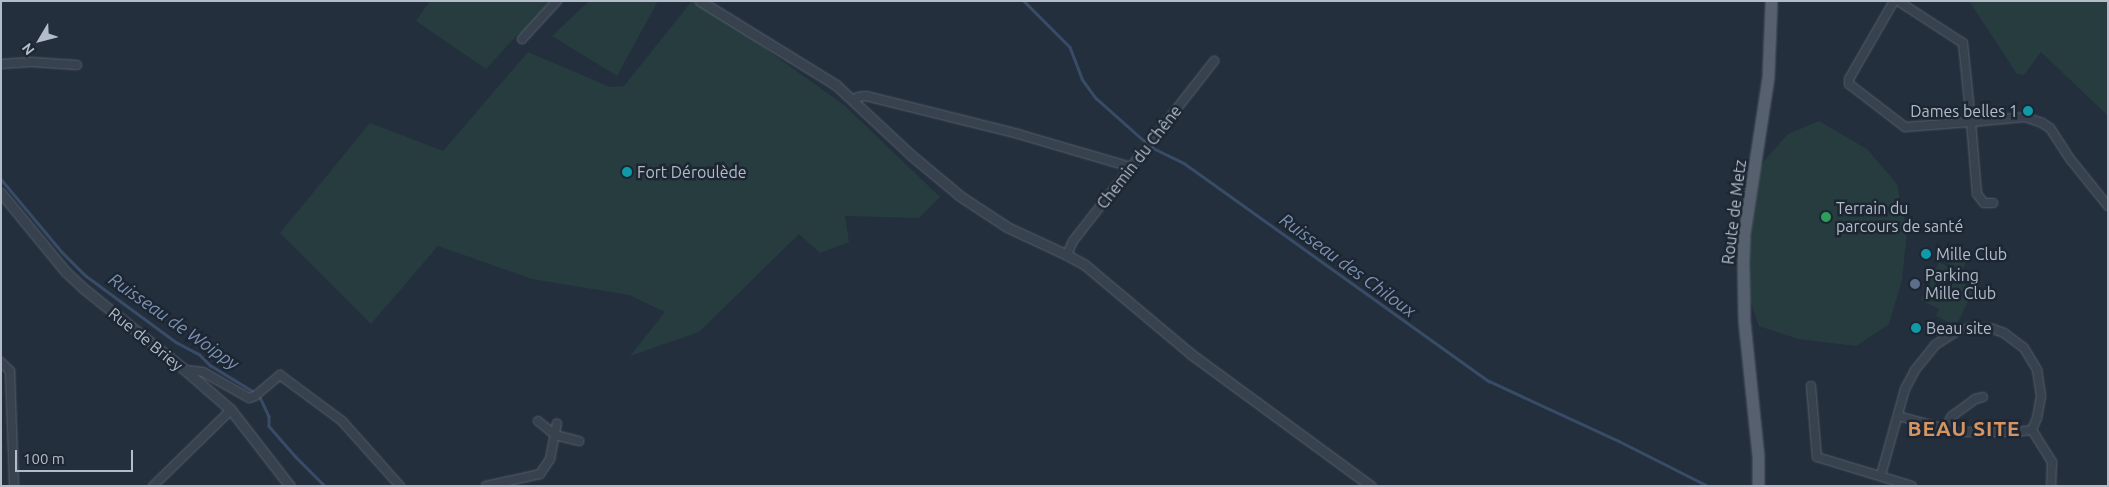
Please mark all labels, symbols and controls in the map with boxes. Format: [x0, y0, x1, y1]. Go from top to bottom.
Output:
north arrow [15, 15, 65, 65]
text: N [18, 40, 38, 58]
street label: Chemin du Chêne [1093, 101, 1185, 213]
place label: Dames belles 1 [1910, 101, 2018, 121]
marker: Dames belles 1 [2022, 105, 2034, 117]
street label: Route de Metz [1718, 159, 1750, 265]
place label: Fort Déroulède [637, 162, 747, 182]
marker: Fort Déroulède [621, 166, 633, 178]
place label: Terrain du parcours de santé [1836, 198, 1963, 236]
water label: Ruisseau des Chiloux [1276, 208, 1420, 322]
marker: Terrain du parcours de santé [1820, 211, 1832, 223]
place label: Mille Club [1936, 244, 2007, 264]
marker: Mille Club [1920, 248, 1932, 260]
place label: Parking Mille Club [1925, 265, 1996, 303]
water label: Ruisseau de Woippy [105, 268, 243, 374]
marker: Parking Mille Club [1909, 278, 1921, 290]
street label: Rue de Briey [105, 303, 187, 375]
place label: Beau site [1926, 318, 1992, 338]
marker: Beau site [1910, 322, 1922, 334]
district label: BEAU SITE [1906, 415, 2022, 441]
scale bar [18, 440, 135, 472]
text: 100 m [23, 450, 65, 467]

